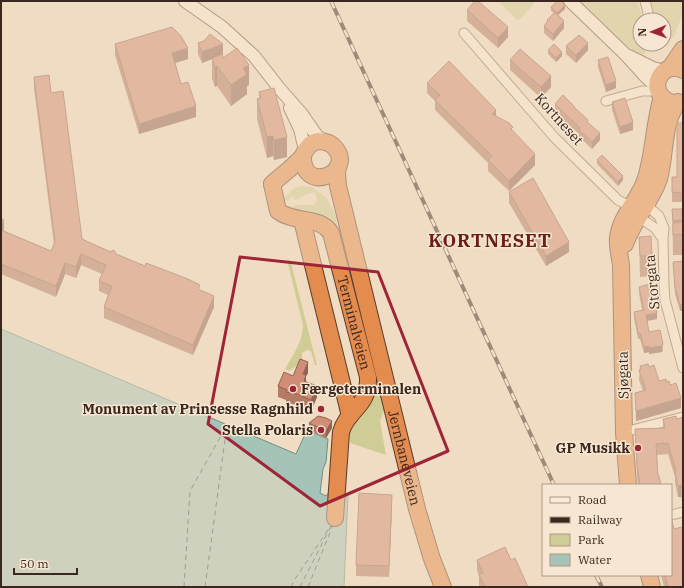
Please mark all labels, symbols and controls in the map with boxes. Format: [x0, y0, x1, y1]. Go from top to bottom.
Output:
north arrow [632, 12, 672, 52]
text: N [635, 27, 649, 37]
street label: Kortneset [531, 89, 587, 149]
district label: KORTNESET [428, 229, 552, 252]
street label: Storgata [641, 253, 663, 310]
street label: Terminalveien [333, 274, 375, 372]
street label: Sjøgata [614, 350, 632, 399]
place label: Færgeterminalen [301, 380, 421, 398]
marker: Færgeterminalen [288, 384, 298, 394]
place label: Monument av Prinsesse Ragnhild [82, 400, 313, 418]
marker: Monument av Prinsesse Ragnhild [316, 404, 326, 414]
street label: Jernbaneveien [384, 408, 425, 507]
place label: Stella Polaris [222, 421, 313, 439]
marker: Stella Polaris [316, 425, 326, 435]
place label: GP Musikk [556, 439, 630, 457]
marker: GP Musikk [633, 443, 643, 453]
legend [542, 484, 672, 576]
text: Road [578, 492, 607, 507]
text: Railway [578, 512, 623, 527]
text: Park [578, 532, 604, 547]
scale bar [14, 550, 77, 576]
text: Water [578, 552, 612, 567]
text: 50 m [20, 556, 49, 571]

